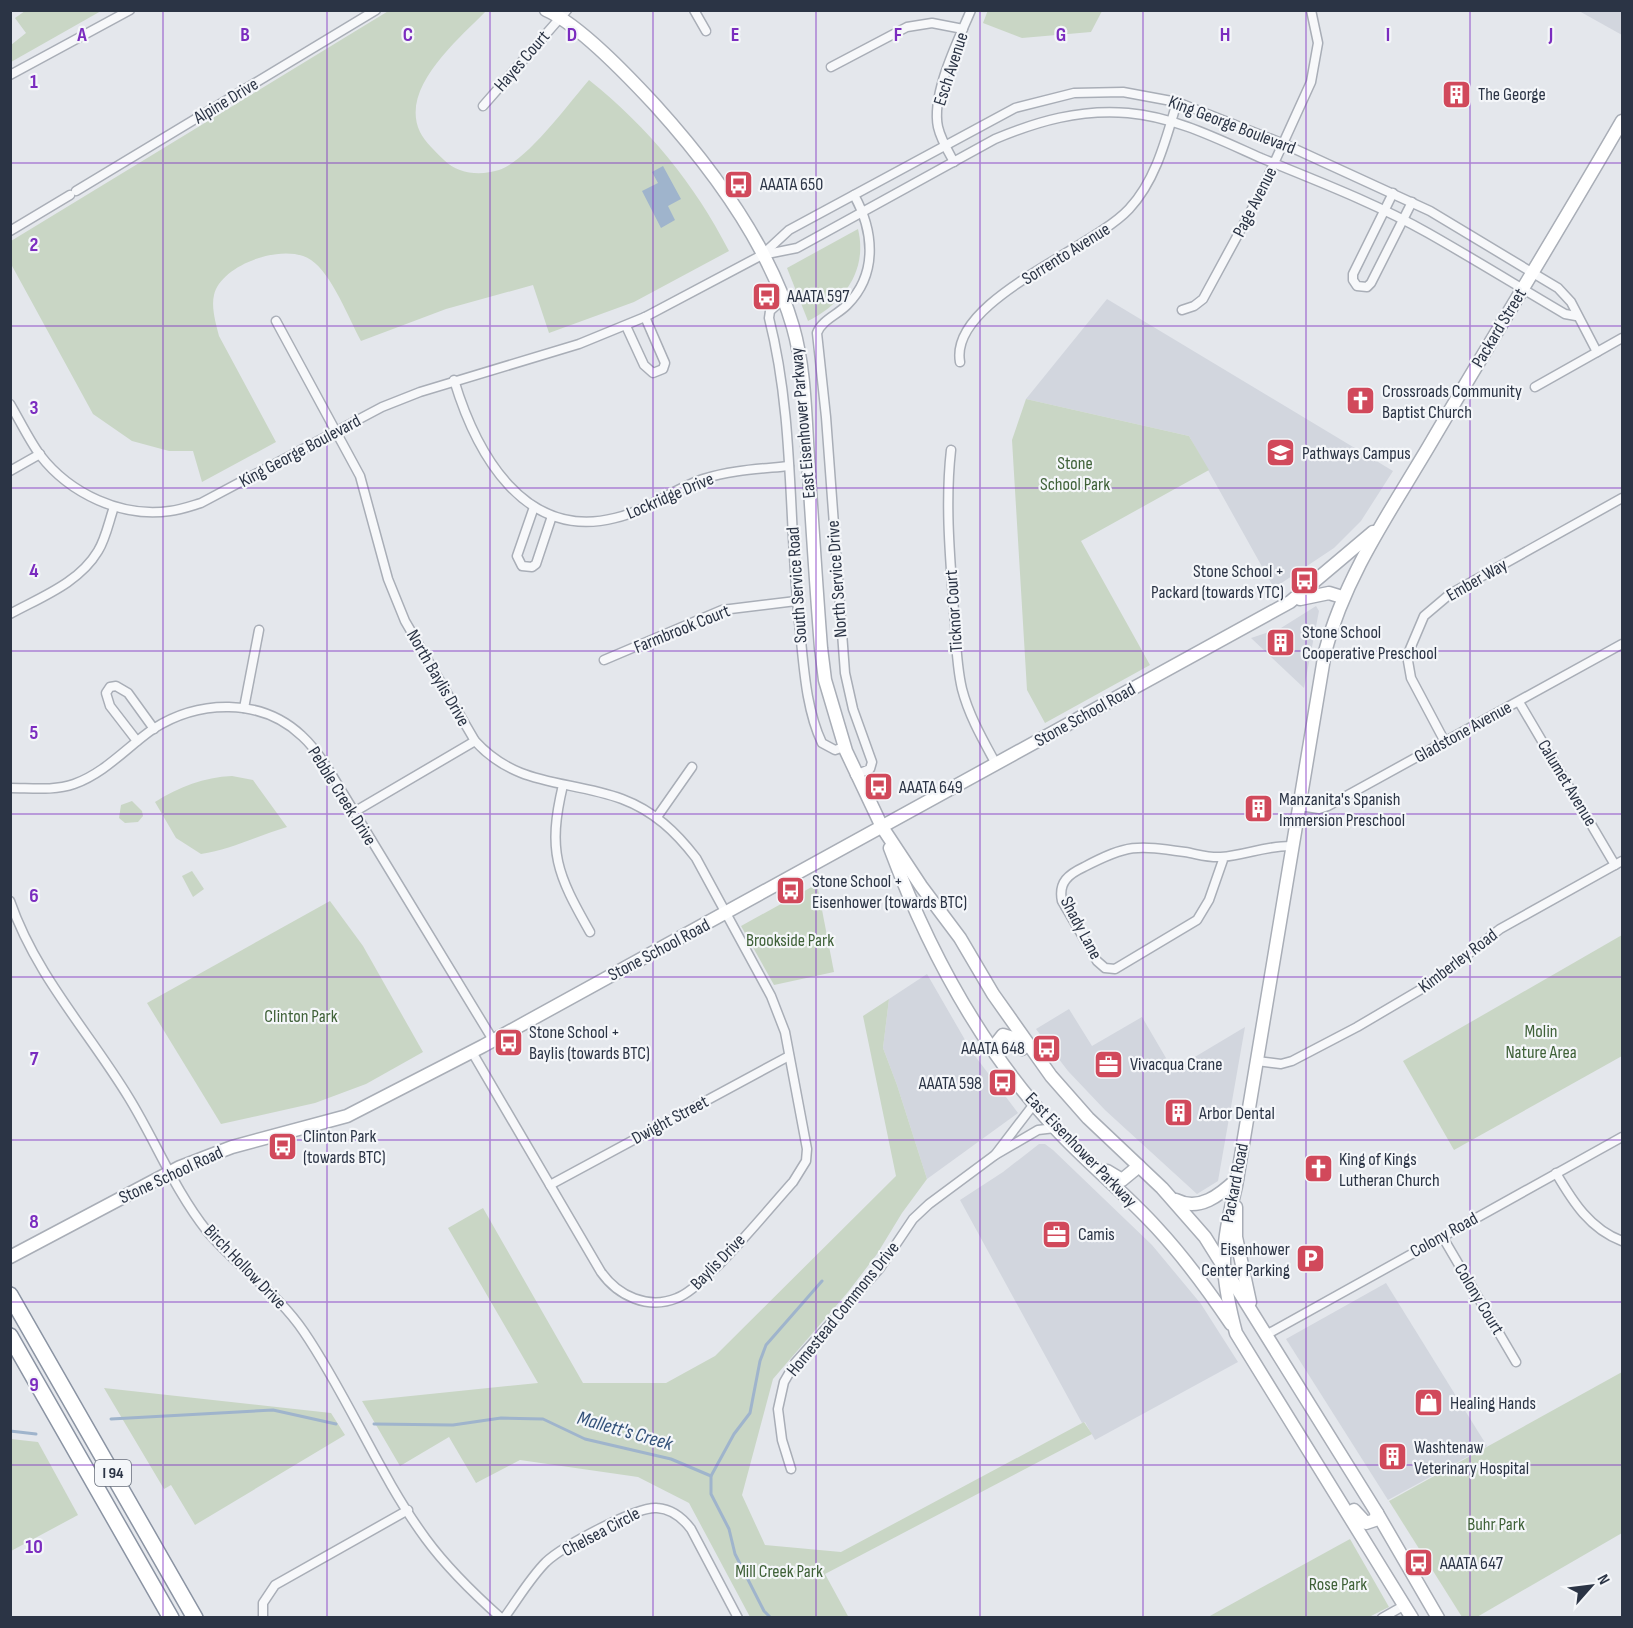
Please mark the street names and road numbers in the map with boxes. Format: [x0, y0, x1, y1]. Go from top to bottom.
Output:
street label: Hayes Court [490, 26, 554, 96]
street label: Esch Avenue [929, 30, 973, 108]
street label: Alpine Drive [189, 74, 262, 129]
street label: King George Boulevard [1166, 91, 1298, 159]
street label: Page Avenue [1229, 164, 1281, 240]
street label: Sorrento Avenue [1018, 219, 1114, 289]
street label: Packard Street [1467, 284, 1531, 371]
street label: East Eisenhower Parkway [786, 347, 820, 499]
street label: King George Boulevard [236, 410, 364, 492]
street label: Lockridge Drive [623, 468, 717, 524]
street label: North Service Drive [822, 520, 852, 638]
street label: South Service Road [782, 526, 812, 644]
street label: Ember Way [1443, 554, 1511, 606]
street label: Ticknor Court [941, 569, 967, 653]
street label: Farmbrook Court [631, 600, 734, 658]
street label: North Baylis Drive [402, 626, 474, 730]
street label: Stone School Road [1031, 679, 1139, 751]
street label: Gladstone Avenue [1411, 697, 1515, 767]
street label: Calumet Avenue [1533, 736, 1601, 830]
street label: Pebble Creek Drive [303, 743, 381, 849]
street label: Shady Lane [1056, 893, 1106, 963]
street label: Stone School Road [605, 914, 713, 986]
street label: Kimberley Road [1414, 925, 1502, 997]
street label: East Eisenhower Parkway [1021, 1088, 1141, 1212]
street label: Dwight Street [628, 1091, 712, 1149]
street label: Packard Road [1217, 1141, 1253, 1225]
street label: Stone School Road [116, 1142, 226, 1208]
street label: Colony Road [1406, 1208, 1482, 1262]
street label: Birch Hollow Drive [200, 1220, 290, 1314]
street label: Baylis Drive [686, 1230, 750, 1294]
street label: Homestead Commons Drive [782, 1238, 904, 1380]
street label: Colony Court [1450, 1260, 1509, 1339]
road number: I 94 [95, 1460, 131, 1486]
street label: Chelsea Circle [558, 1503, 644, 1561]

